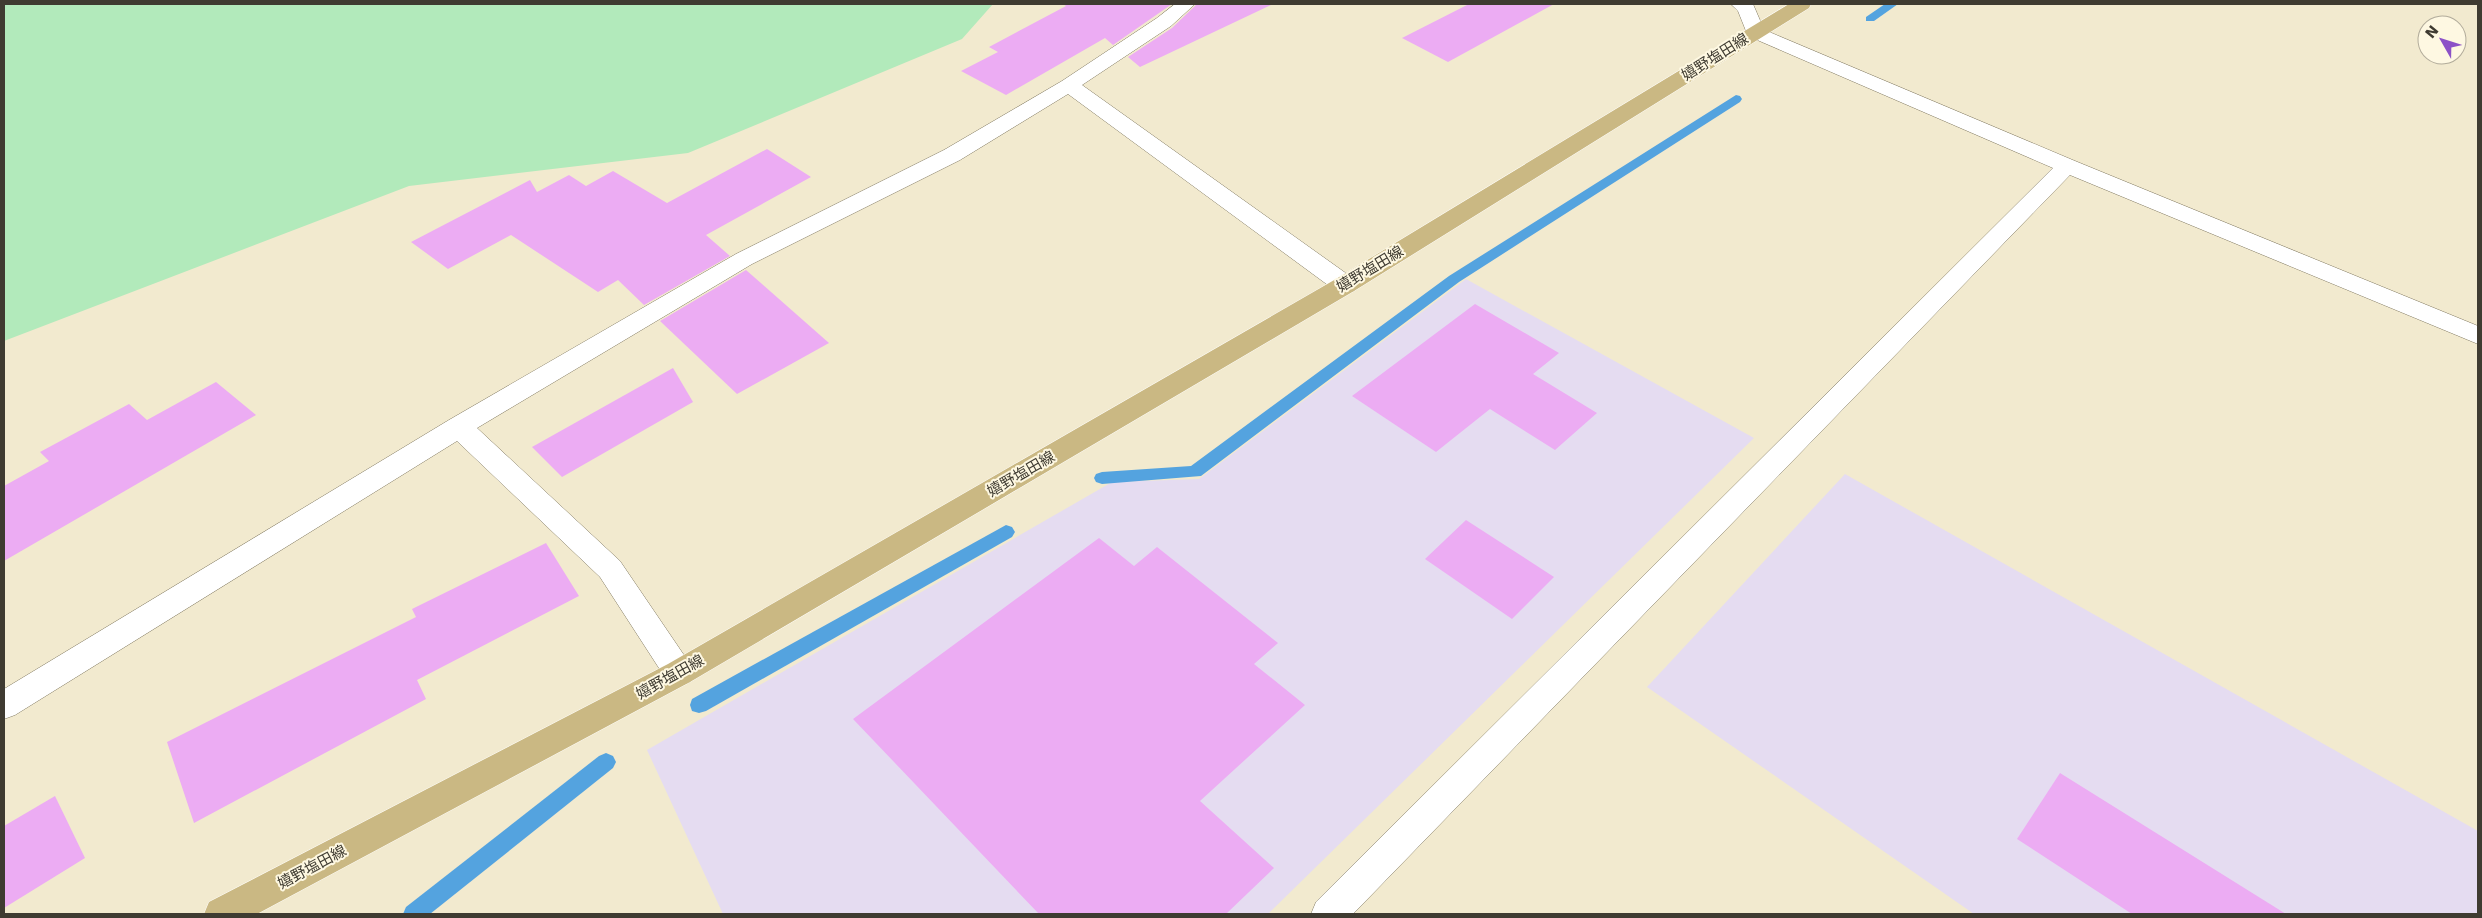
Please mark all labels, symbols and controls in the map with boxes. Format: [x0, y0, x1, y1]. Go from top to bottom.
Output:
north arrow [2417, 15, 2467, 65]
text: N [2422, 22, 2442, 41]
street label: 嬉野塩田線 [1678, 29, 1752, 85]
street label: 嬉野塩田線 [1333, 242, 1407, 296]
street label: 嬉野塩田線 [984, 447, 1058, 501]
street label: 嬉野塩田線 [633, 651, 707, 703]
street label: 嬉野塩田線 [275, 841, 349, 893]

